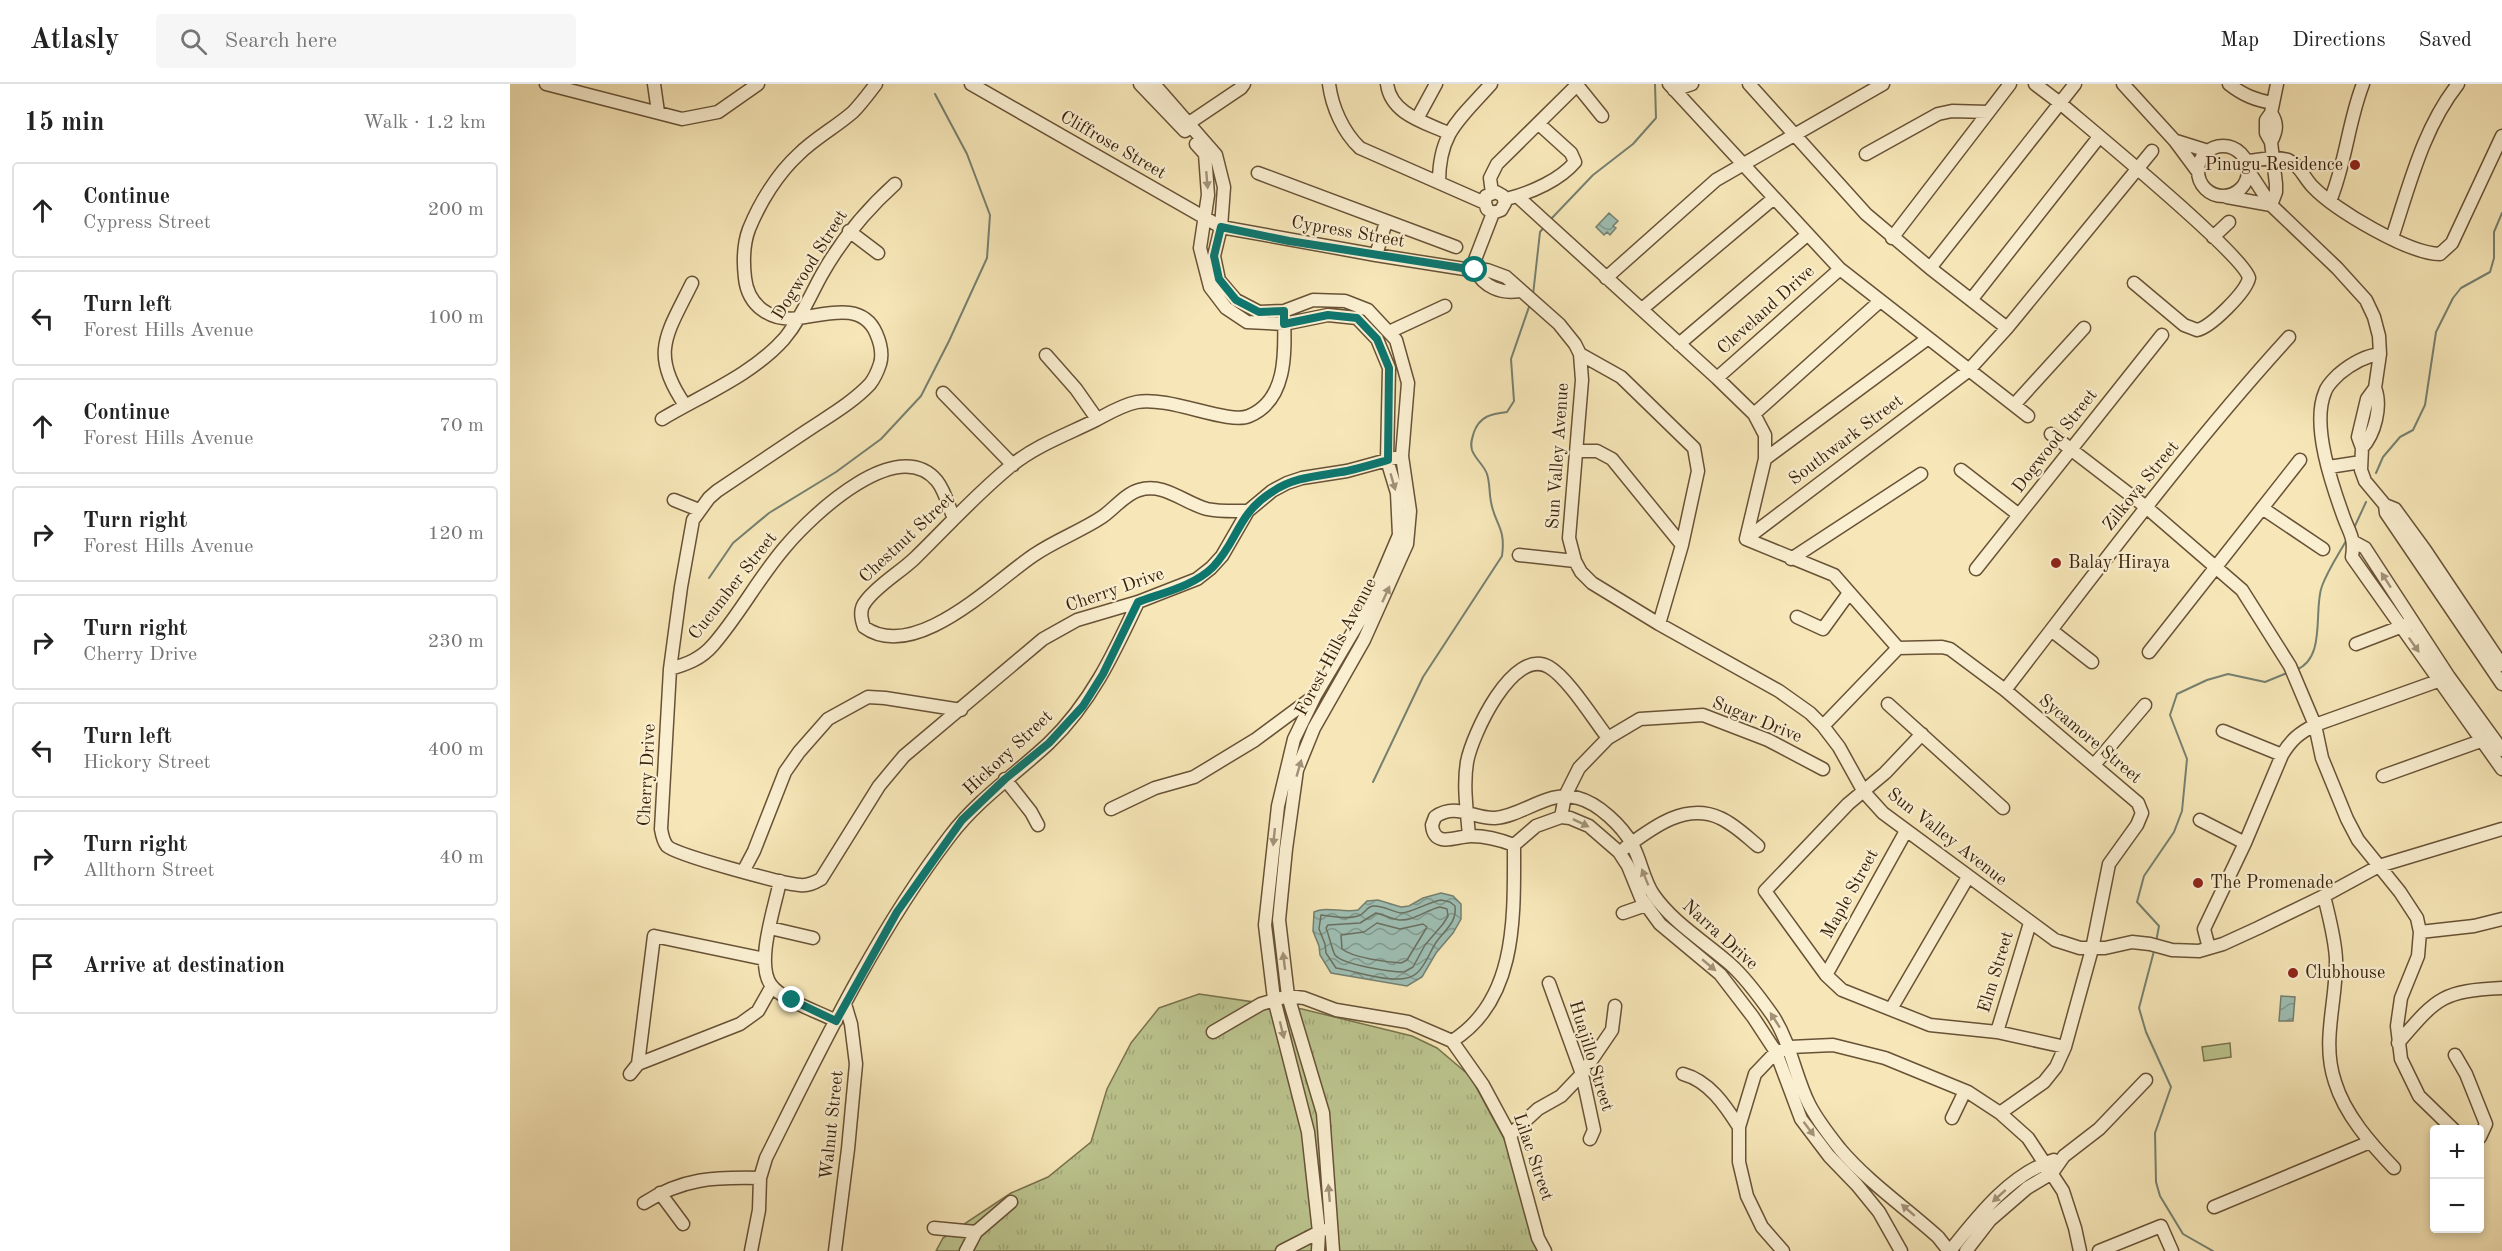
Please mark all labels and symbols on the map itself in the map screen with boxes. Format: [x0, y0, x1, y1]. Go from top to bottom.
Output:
street label: Cliffrose Street [1057, 108, 1169, 182]
place label: Pinugu Residence [2205, 156, 2343, 174]
marker: Pinugu Residence [2348, 158, 2362, 172]
one-way arrow [1202, 171, 1212, 190]
street label: Dogwood Street [769, 207, 851, 323]
street label: Cypress Street [1290, 213, 1406, 251]
route start [1461, 256, 1487, 282]
street label: Cleveland Drive [1714, 262, 1818, 358]
street label: Sun Valley Avenue [1544, 382, 1572, 530]
street label: Dogwood Street [2009, 386, 2101, 496]
street label: Southwark Street [1786, 391, 1906, 489]
street label: Zilkova Street [2100, 438, 2182, 534]
one-way arrow [1389, 472, 1399, 491]
street label: Chestnut Street [856, 490, 958, 586]
street label: Cucumber Street [686, 529, 780, 643]
place label: Balay Hiraya [2068, 554, 2170, 572]
marker: Balay Hiraya [2049, 556, 2063, 570]
street label: Cherry Drive [1064, 565, 1166, 615]
one-way arrow [2381, 572, 2392, 588]
street label: Forest Hills Avenue [1292, 575, 1380, 719]
one-way arrow [1381, 585, 1391, 603]
one-way arrow [2408, 637, 2419, 653]
street label: Sycamore Street [2035, 691, 2145, 787]
street label: Sugar Drive [1710, 694, 1804, 746]
street label: Hickory Street [960, 707, 1056, 799]
street label: Cherry Drive [635, 723, 659, 827]
one-way arrow [1295, 759, 1304, 777]
street label: Sun Valley Avenue [1884, 785, 2010, 889]
one-way arrow [1572, 817, 1590, 827]
one-way arrow [1270, 828, 1279, 847]
street label: Maple Street [1818, 846, 1882, 942]
one-way arrow [1640, 868, 1649, 886]
place label: The Promenade [2210, 874, 2333, 892]
marker: The Promenade [2191, 876, 2205, 890]
street label: Narra Drive [1679, 897, 1761, 973]
street label: Elm Street [1975, 929, 2017, 1015]
one-way arrow [1279, 952, 1289, 971]
one-way arrow [1701, 958, 1717, 971]
place label: Clubhouse [2305, 964, 2385, 982]
marker: Clubhouse [2286, 966, 2300, 980]
route end [778, 986, 804, 1012]
street label: Huajillo Street [1566, 999, 1616, 1113]
one-way arrow [1769, 1012, 1780, 1028]
one-way arrow [1277, 1021, 1287, 1039]
street label: Walnut Street [817, 1069, 847, 1181]
street label: Lilac Street [1510, 1111, 1556, 1203]
one-way arrow [1803, 1121, 1816, 1137]
one-way arrow [1324, 1183, 1334, 1202]
one-way arrow [1992, 1189, 2006, 1203]
one-way arrow [1901, 1204, 1916, 1217]

